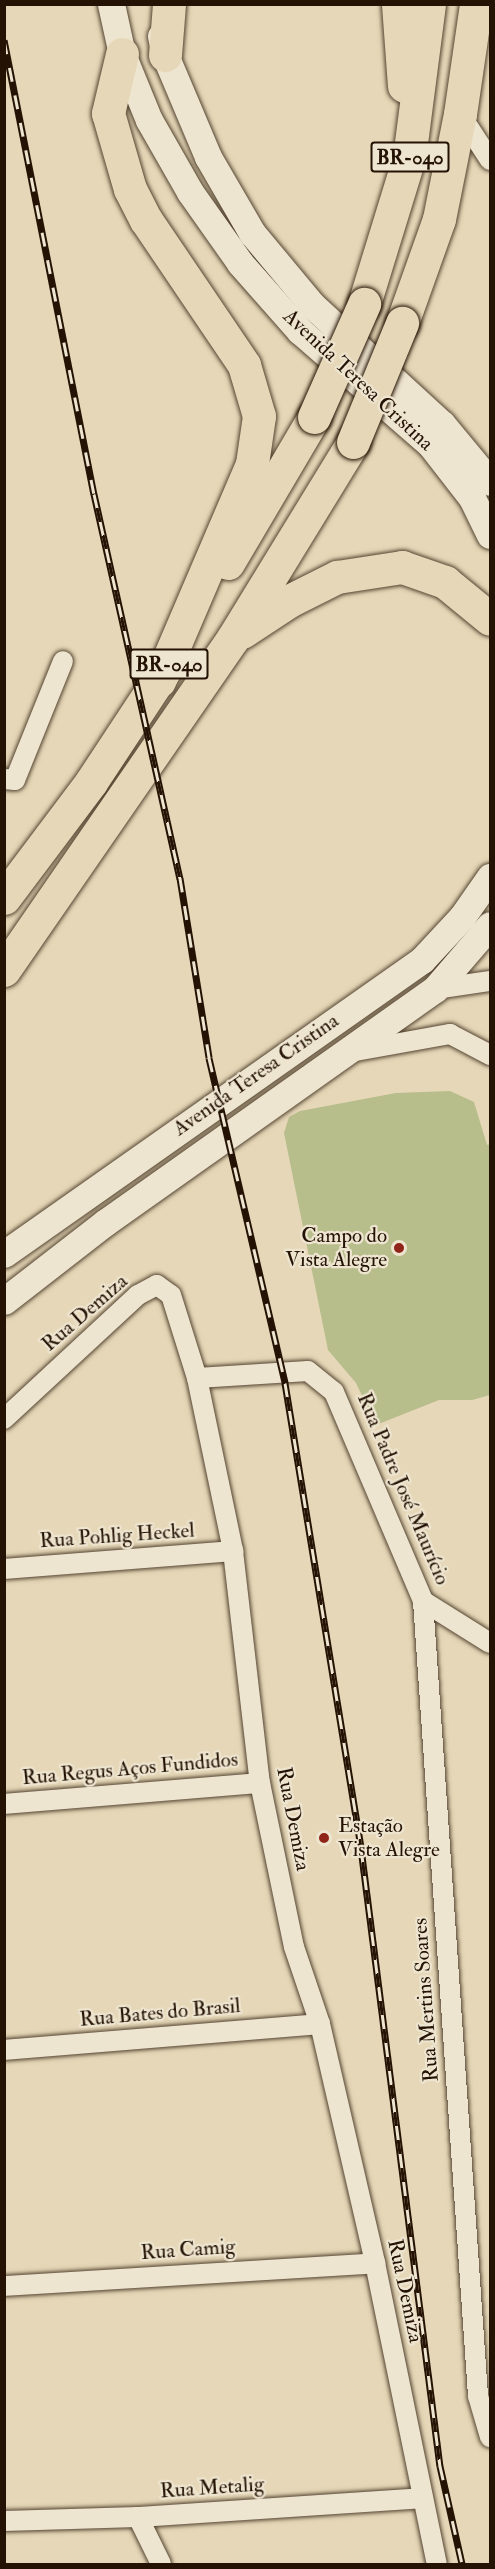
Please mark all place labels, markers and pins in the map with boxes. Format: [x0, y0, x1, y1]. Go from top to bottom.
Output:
place label: Campo do Vista Alegre [285, 1223, 387, 1273]
marker: Campo do Vista Alegre [392, 1241, 406, 1255]
place label: Estação Vista Alegre [338, 1813, 440, 1863]
marker: Estação Vista Alegre [315, 1829, 333, 1847]

